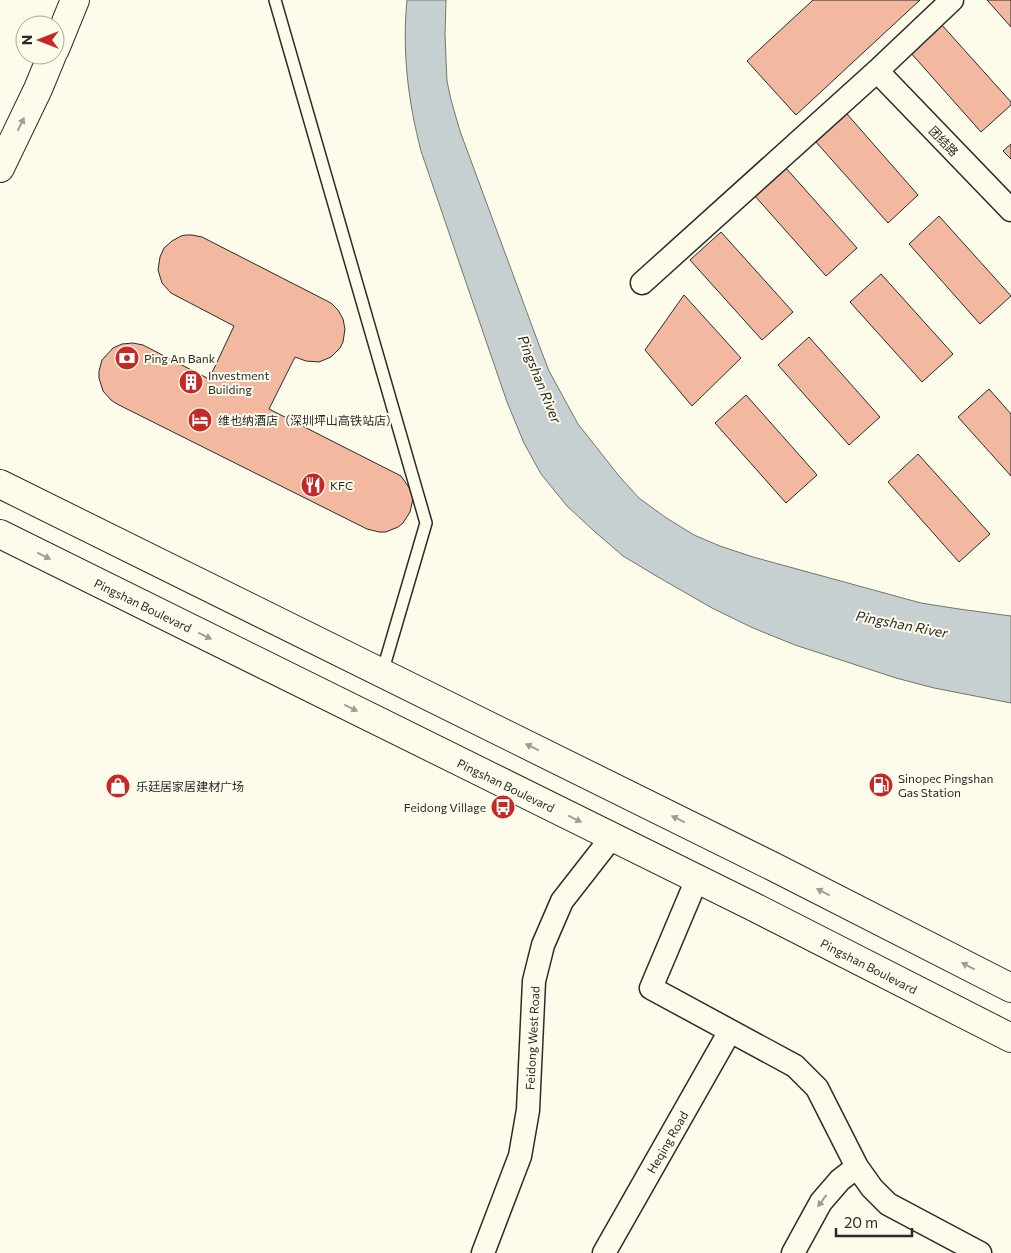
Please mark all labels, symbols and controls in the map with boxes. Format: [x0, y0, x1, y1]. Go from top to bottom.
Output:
north arrow [15, 15, 65, 65]
text: N [18, 35, 35, 45]
one-way arrow [18, 117, 26, 131]
street label: 团结路 [926, 123, 962, 159]
water label: Pingshan River [515, 333, 566, 426]
bank icon: Ping An Bank [114, 345, 140, 371]
place label: Ping An Bank [144, 351, 216, 365]
place label: Investment Building [208, 368, 269, 396]
building icon: Investment Building [178, 369, 204, 395]
hotel icon: 维也纳酒店（深圳坪山高铁站店） [187, 407, 213, 433]
place label: 维也纳酒店（深圳坪山高铁站店） [218, 413, 398, 427]
restaurant icon: KFC [300, 472, 326, 498]
place label: KFC [330, 478, 353, 492]
one-way arrow [37, 552, 51, 560]
street label: Pingshan Boulevard [92, 575, 194, 635]
water label: Pingshan River [855, 607, 950, 641]
one-way arrow [198, 632, 212, 640]
one-way arrow [343, 704, 358, 712]
one-way arrow [525, 743, 539, 751]
street label: Pingshan Boulevard [455, 755, 557, 815]
place label: Sinopec Pingshan Gas Station [898, 771, 993, 799]
fuel station icon: Sinopec Pingshan Gas Station [868, 772, 894, 798]
shop icon: 乐廷居家居建材广场 [105, 773, 131, 799]
place label: 乐廷居家居建材广场 [136, 779, 244, 793]
bus stop icon: Feidong Village [490, 794, 516, 820]
place label: Feidong Village [404, 800, 486, 814]
one-way arrow [568, 815, 582, 823]
one-way arrow [670, 815, 685, 823]
one-way arrow [816, 888, 830, 896]
street label: Pingshan Boulevard [818, 936, 920, 996]
one-way arrow [960, 962, 975, 970]
street label: Feidong West Road [522, 986, 542, 1090]
street label: Heqing Road [644, 1109, 690, 1175]
one-way arrow [817, 1194, 828, 1207]
scale bar [836, 1206, 912, 1238]
text: 20 m [844, 1213, 878, 1231]

